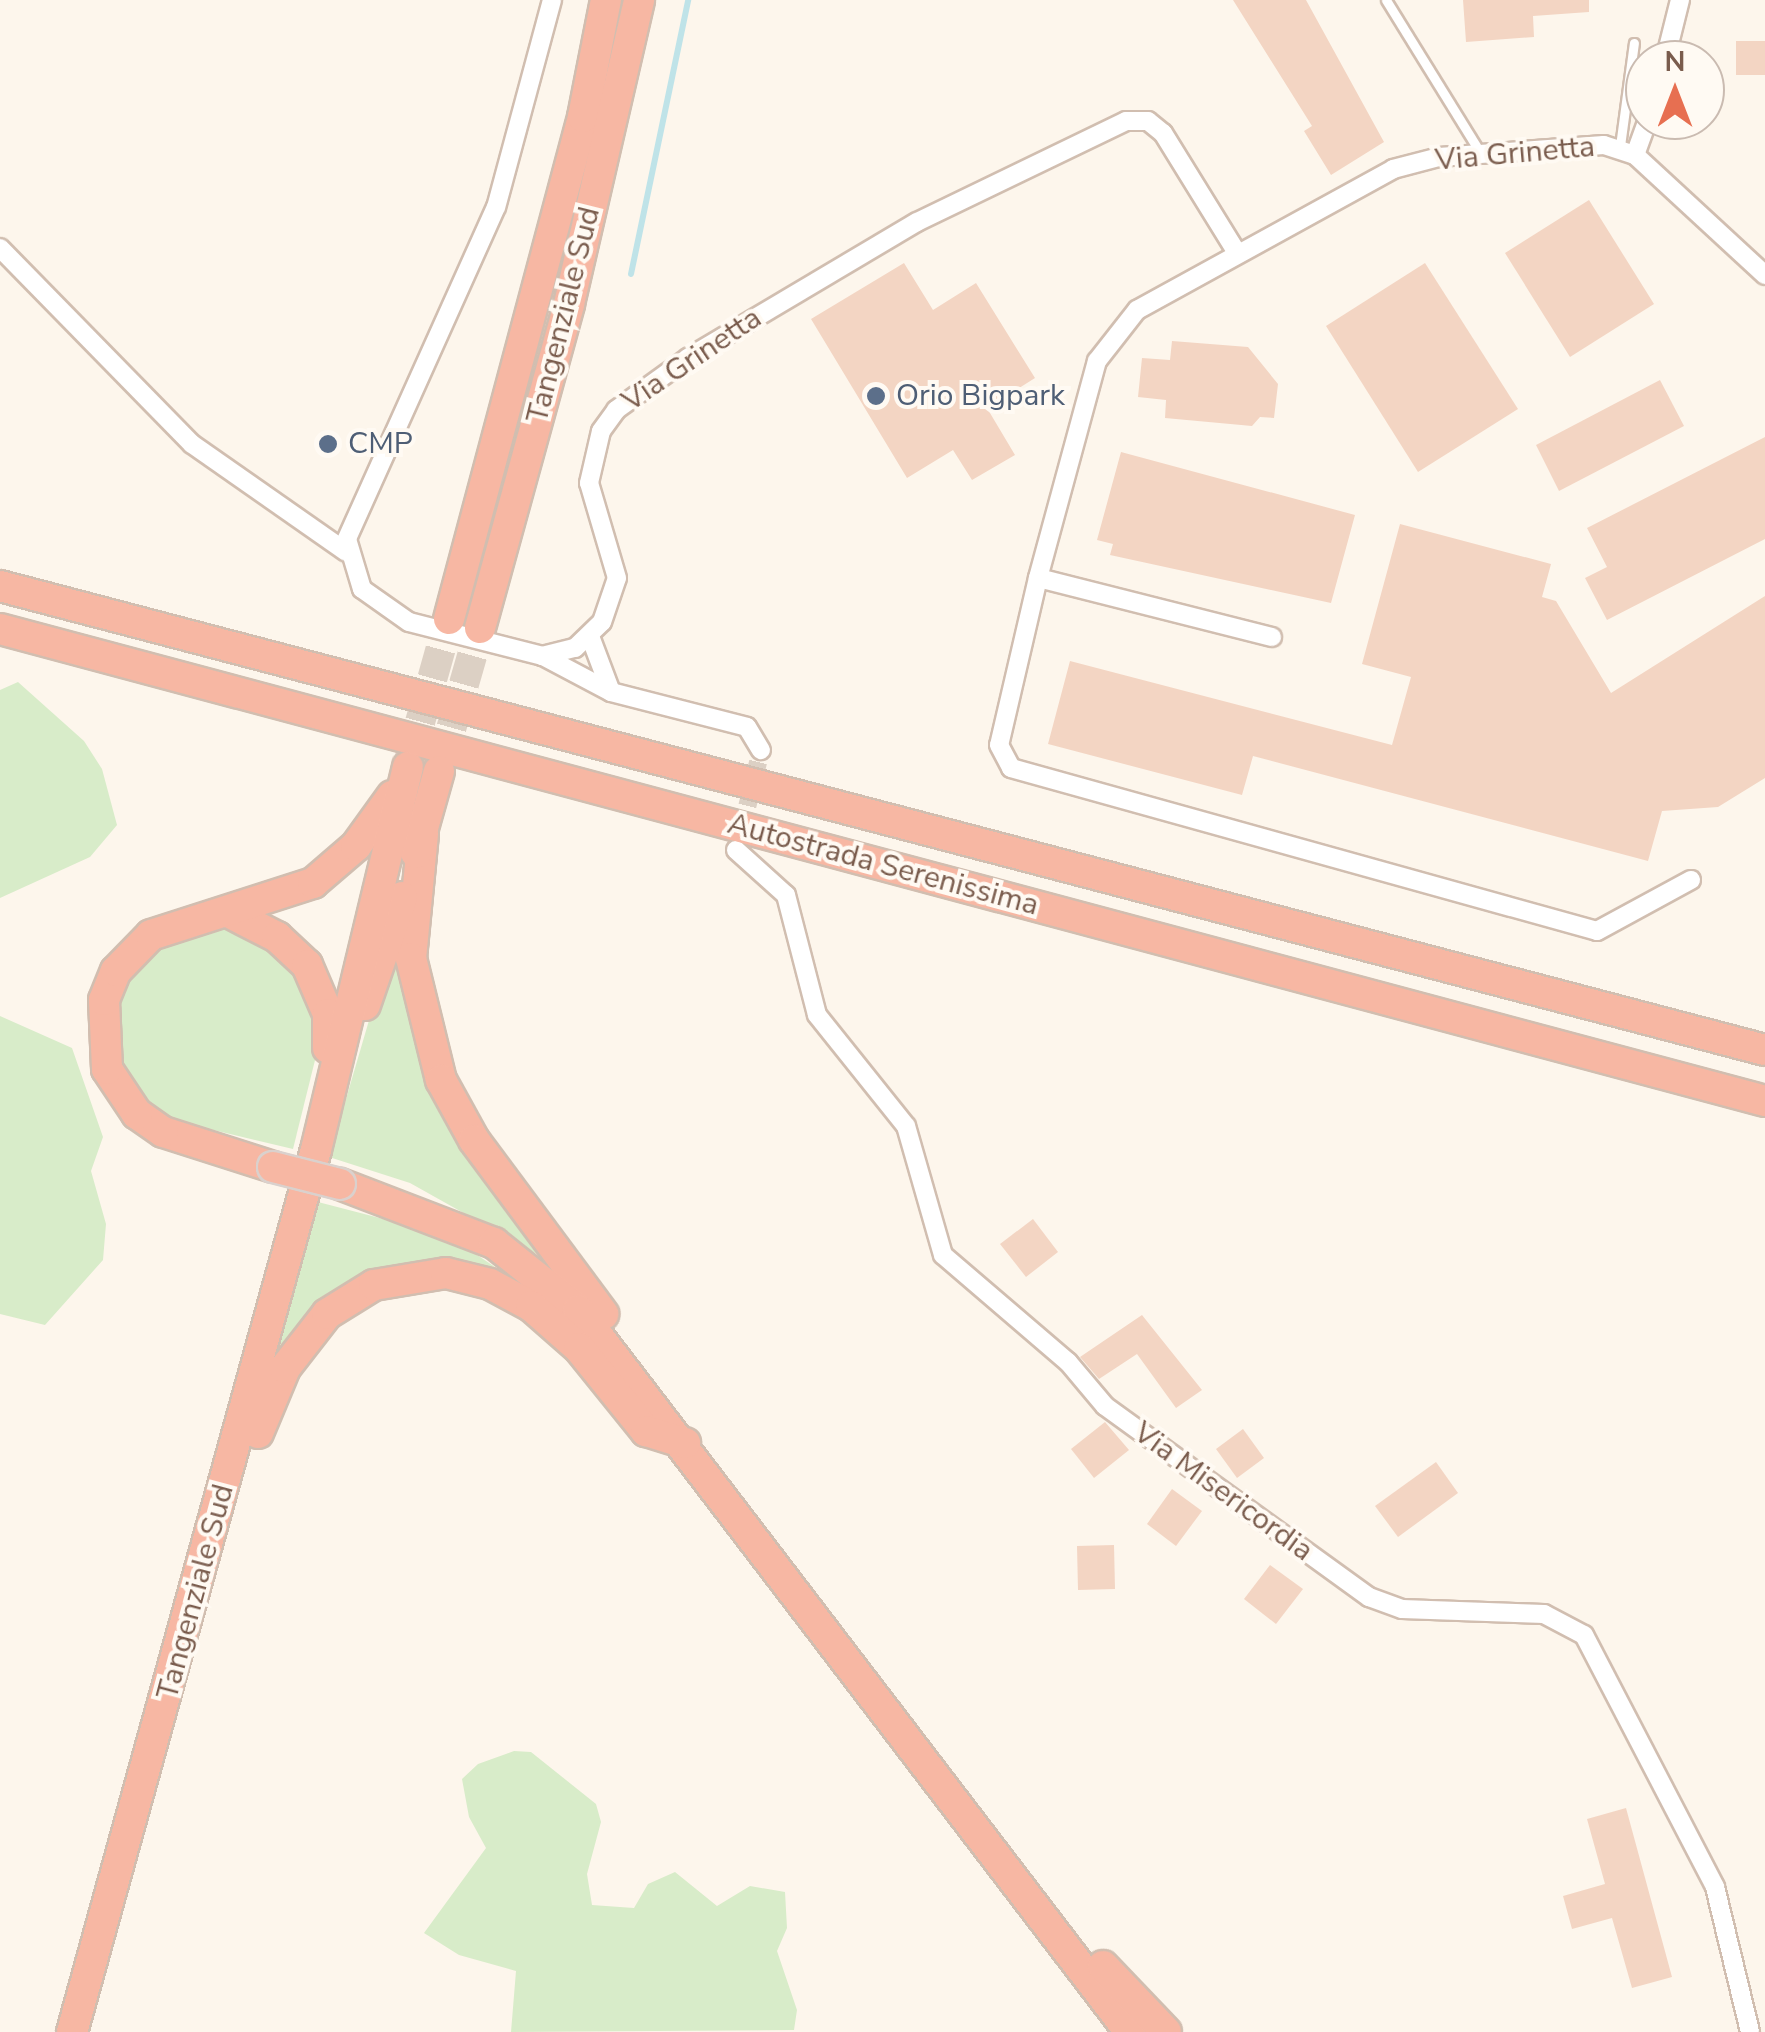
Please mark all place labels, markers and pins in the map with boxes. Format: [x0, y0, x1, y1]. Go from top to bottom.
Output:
place label: Orio Bigpark [896, 378, 1065, 414]
marker: Orio Bigpark [865, 385, 887, 407]
place label: CMP [348, 426, 413, 462]
marker: CMP [317, 433, 339, 455]

